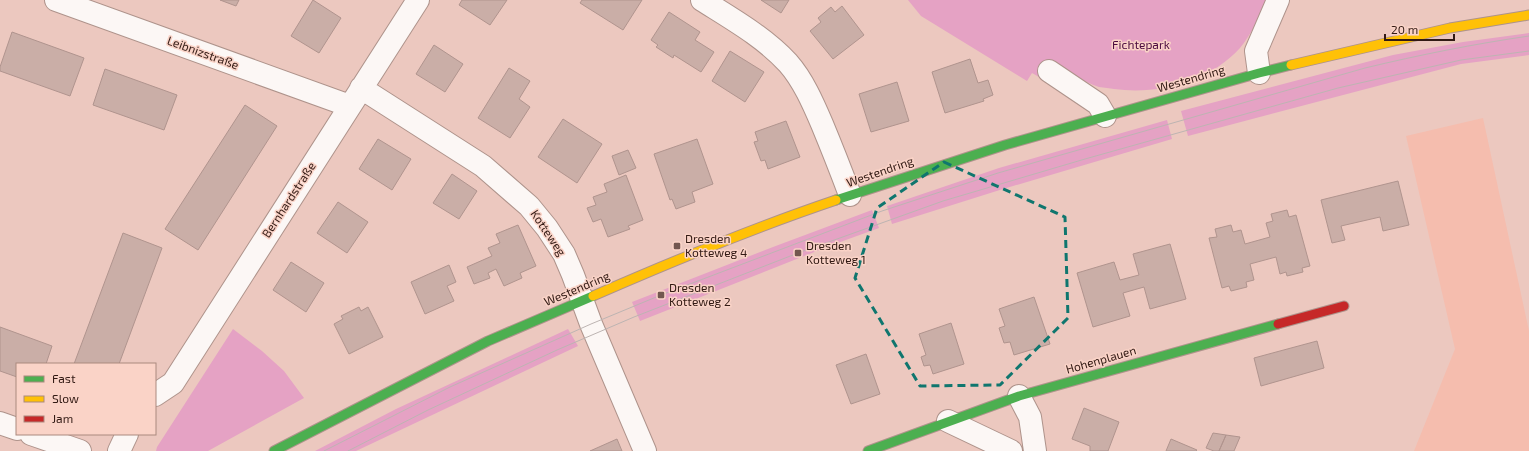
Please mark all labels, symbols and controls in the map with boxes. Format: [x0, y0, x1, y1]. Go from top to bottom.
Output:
scale bar [1385, 16, 1454, 42]
text: 20 m [1391, 22, 1418, 36]
street label: Leibnizstraße [166, 33, 241, 71]
park label: Fichtepark [1112, 37, 1170, 51]
street label: Westendring [1155, 62, 1227, 94]
street label: Westendring [844, 153, 915, 189]
street label: Bernhardstraße [258, 159, 318, 240]
street label: Kotteweg [528, 207, 569, 258]
place label: Dresden Kotteweg 4 [685, 231, 747, 259]
place label: Dresden Kotteweg 1 [806, 238, 866, 266]
marker: Dresden Kotteweg 4 [672, 241, 682, 251]
marker: Dresden Kotteweg 1 [793, 248, 803, 258]
street label: Westendring [542, 268, 612, 308]
place label: Dresden Kotteweg 2 [669, 280, 731, 308]
marker: Dresden Kotteweg 2 [656, 290, 666, 300]
street label: Hohenplauen [1064, 342, 1138, 376]
legend [16, 363, 156, 435]
text: Fast [52, 371, 76, 385]
text: Slow [52, 391, 79, 405]
text: Jam [52, 411, 73, 425]

